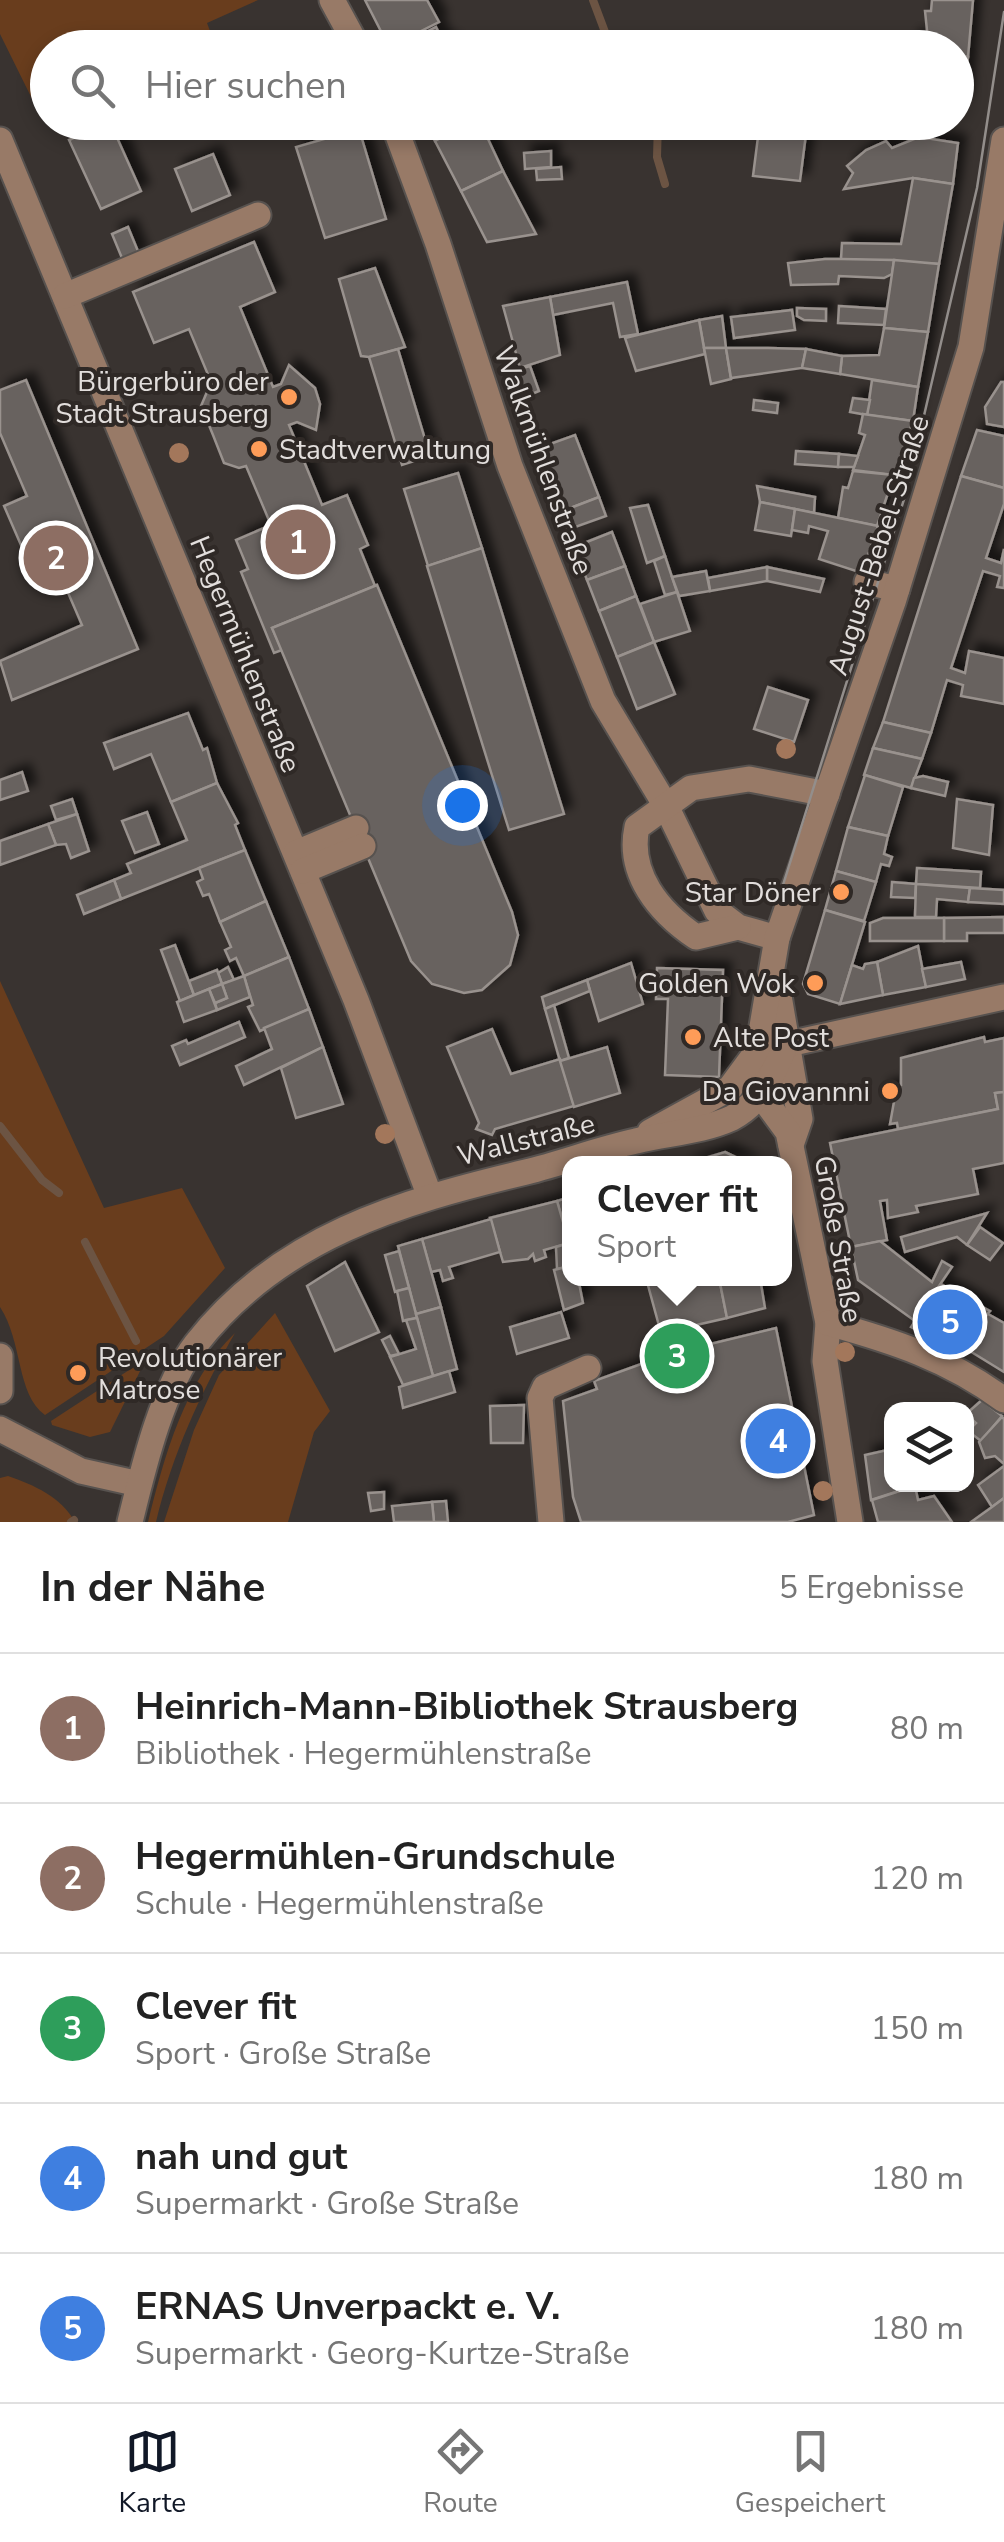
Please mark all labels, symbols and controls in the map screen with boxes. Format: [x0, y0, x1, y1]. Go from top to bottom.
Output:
search box [30, 30, 974, 140]
icon: search [65, 58, 120, 113]
text: Hier suchen [145, 60, 347, 111]
street label: Walkmühlenstraße [484, 341, 602, 580]
place label: Bürgerbüro der Stadt Strausberg [56, 363, 269, 433]
marker: Bürgerbüro der Stadt Strausberg [278, 386, 300, 408]
street label: August-Bebel-Straße [819, 410, 939, 680]
place label: Stadtverwaltung [279, 431, 491, 469]
marker: Stadtverwaltung [248, 438, 270, 460]
pin: 1 [266, 504, 330, 580]
pin: 2 [23, 520, 88, 596]
street label: Hegermühlenstraße [180, 530, 310, 778]
your location [437, 780, 488, 831]
place label: Star Döner [685, 874, 821, 912]
marker: Star Döner [830, 881, 852, 903]
place label: Golden Wok [638, 965, 796, 1003]
marker: Golden Wok [804, 972, 826, 994]
place label: Alte Post [713, 1019, 829, 1057]
marker: Alte Post [682, 1026, 704, 1048]
place label: Da Giovannni [702, 1073, 870, 1111]
marker: Da Giovannni [879, 1080, 901, 1102]
street label: Wallstraße [453, 1105, 599, 1175]
street label: Große Straße [805, 1153, 871, 1326]
popup [562, 1156, 792, 1286]
text: Clever fit [596, 1174, 758, 1225]
text: Sport [596, 1225, 676, 1268]
pin: 5 [918, 1284, 982, 1360]
pin: 3 [644, 1318, 710, 1394]
place label: Revolutionärer Matrose [98, 1339, 282, 1409]
marker: Revolutionärer Matrose [67, 1362, 89, 1384]
map controls [884, 1402, 974, 1492]
button: layers [884, 1402, 974, 1492]
pin: 4 [746, 1404, 810, 1478]
text: In der Nähe [40, 1559, 265, 1616]
text: 5 Ergebnisse [779, 1566, 964, 1609]
text: Heinrich-Mann-Bibliothek Strausberg [135, 1681, 798, 1732]
text: 1 [63, 1707, 82, 1750]
text: 80 m [890, 1707, 964, 1750]
text: Bibliothek · Hegermühlenstraße [135, 1732, 591, 1775]
text: Hegermühlen-Grundschule [135, 1831, 615, 1882]
text: 2 [63, 1857, 82, 1900]
text: 120 m [871, 1857, 964, 1900]
text: Schule · Hegermühlenstraße [135, 1882, 544, 1925]
text: Clever fit [135, 1981, 296, 2032]
text: 3 [63, 2007, 82, 2050]
text: 150 m [871, 2007, 964, 2050]
text: Sport · Große Straße [135, 2032, 431, 2075]
text: nah und gut [135, 2131, 347, 2182]
text: 4 [63, 2157, 82, 2200]
text: 180 m [871, 2157, 964, 2200]
text: Supermarkt · Große Straße [135, 2182, 519, 2225]
text: ERNAS Unverpackt e. V. [135, 2281, 561, 2332]
text: 5 [63, 2307, 82, 2350]
text: 180 m [871, 2307, 964, 2350]
text: Supermarkt · Georg-Kurtze-Straße [135, 2332, 630, 2375]
tab: Karte [119, 2424, 186, 2522]
tab: Route [423, 2424, 498, 2522]
tab: Gespeichert [735, 2424, 885, 2522]

